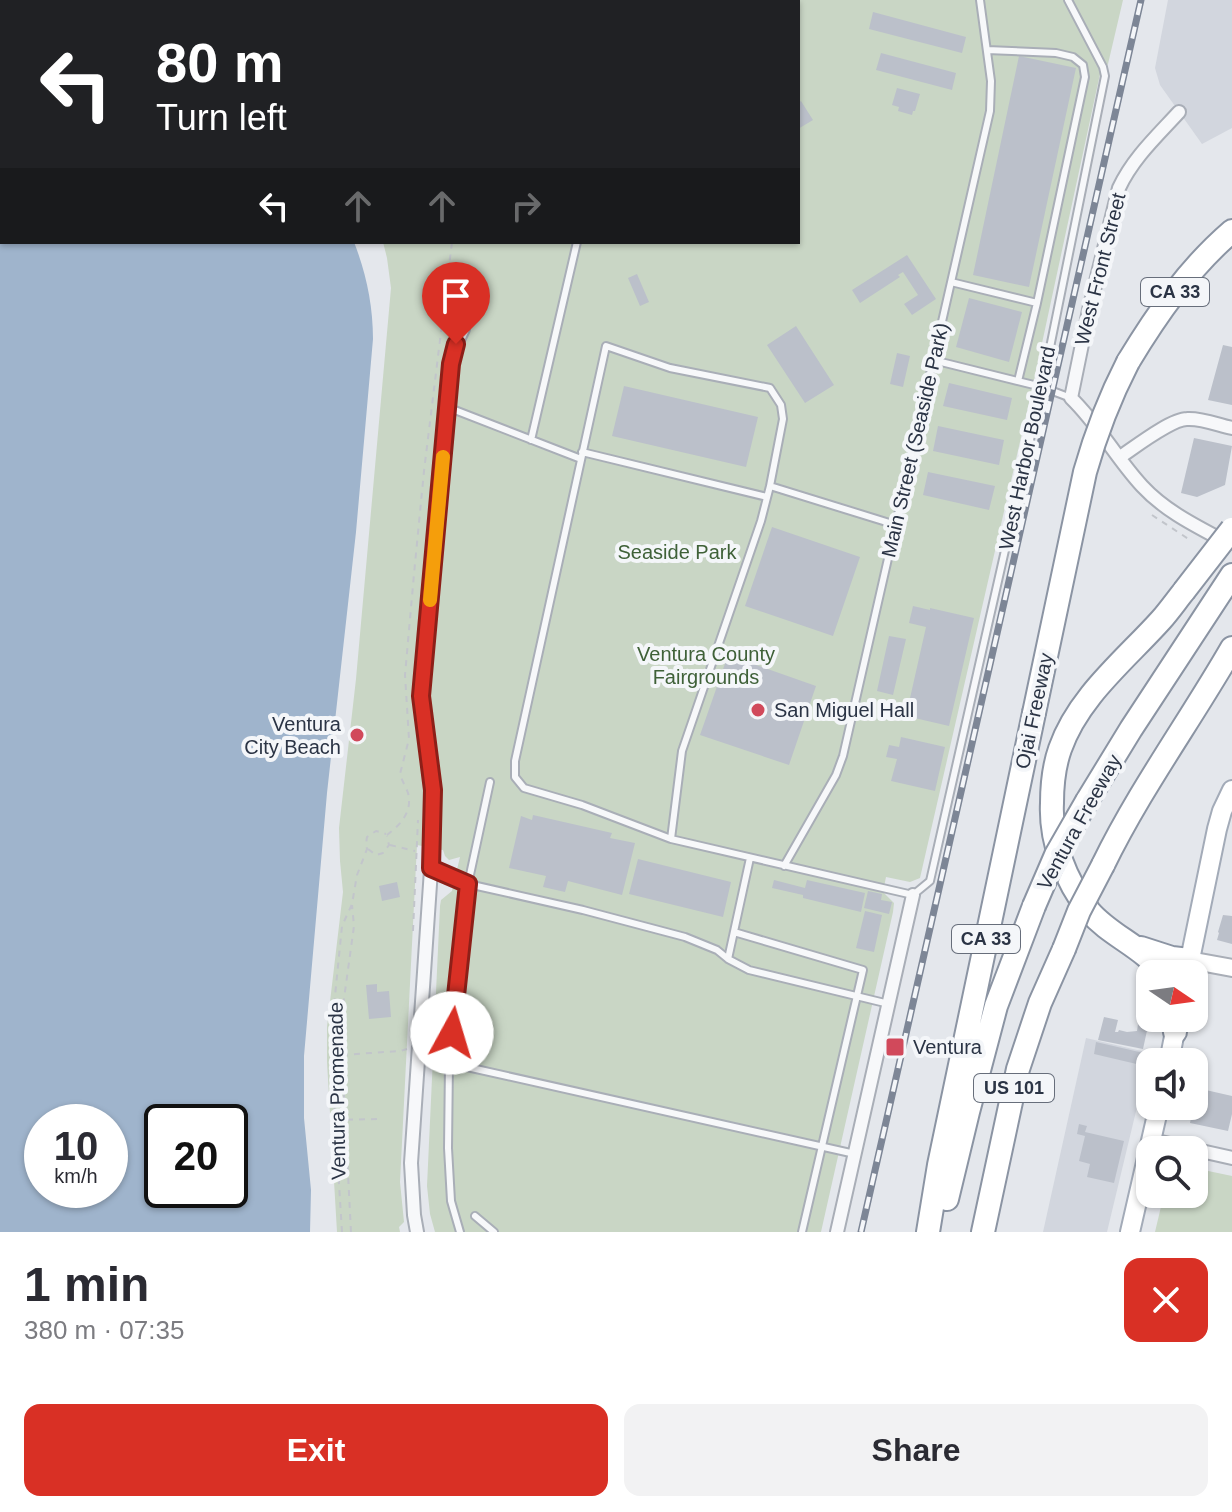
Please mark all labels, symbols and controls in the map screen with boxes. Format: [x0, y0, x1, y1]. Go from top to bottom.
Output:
text: 80 m [156, 31, 284, 94]
icon: left [24, 32, 128, 136]
text: Turn left [156, 97, 287, 138]
icon: left [252, 184, 296, 228]
icon: ahead [336, 184, 380, 228]
icon: ahead [420, 184, 464, 228]
icon: right [504, 184, 548, 228]
street label: West Front Street [1070, 190, 1130, 348]
pin [422, 262, 490, 344]
icon: arrive [434, 274, 478, 318]
road number: CA 33 [1141, 278, 1209, 306]
street label: Main Street (Seaside Park) [877, 321, 953, 559]
street label: West Harbor Boulevard [995, 344, 1059, 552]
park label: Seaside Park [618, 541, 737, 563]
park label: Ventura County Fairgrounds [637, 643, 775, 688]
street label: Ojai Freeway [1011, 651, 1057, 771]
place label: San Miguel Hall [774, 699, 914, 721]
marker: San Miguel Hall [749, 701, 767, 719]
place label: Ventura City Beach [244, 713, 342, 758]
marker: Ventura City Beach [348, 726, 366, 744]
street label: Ventura Freeway [1033, 751, 1125, 893]
road number: CA 33 [952, 925, 1020, 953]
north arrow [1136, 960, 1208, 1032]
map controls [1136, 960, 1208, 1208]
position arrow [410, 991, 494, 1075]
street label: Ventura Promenade [324, 1002, 350, 1180]
marker: Ventura [884, 1036, 906, 1058]
place label: Ventura [913, 1036, 983, 1058]
button: sound [1136, 1048, 1208, 1120]
road number: US 101 [974, 1074, 1054, 1102]
speed limit sign: 20 [144, 1104, 248, 1208]
text: 10 [54, 1124, 98, 1168]
button: search [1136, 1136, 1208, 1208]
text: km/h [54, 1165, 98, 1187]
text: 1 min [24, 1258, 149, 1311]
button: close [1124, 1258, 1208, 1342]
text: 380 m · 07:35 [24, 1315, 184, 1345]
button: Exit [24, 1404, 608, 1496]
button: Share [624, 1404, 1208, 1496]

